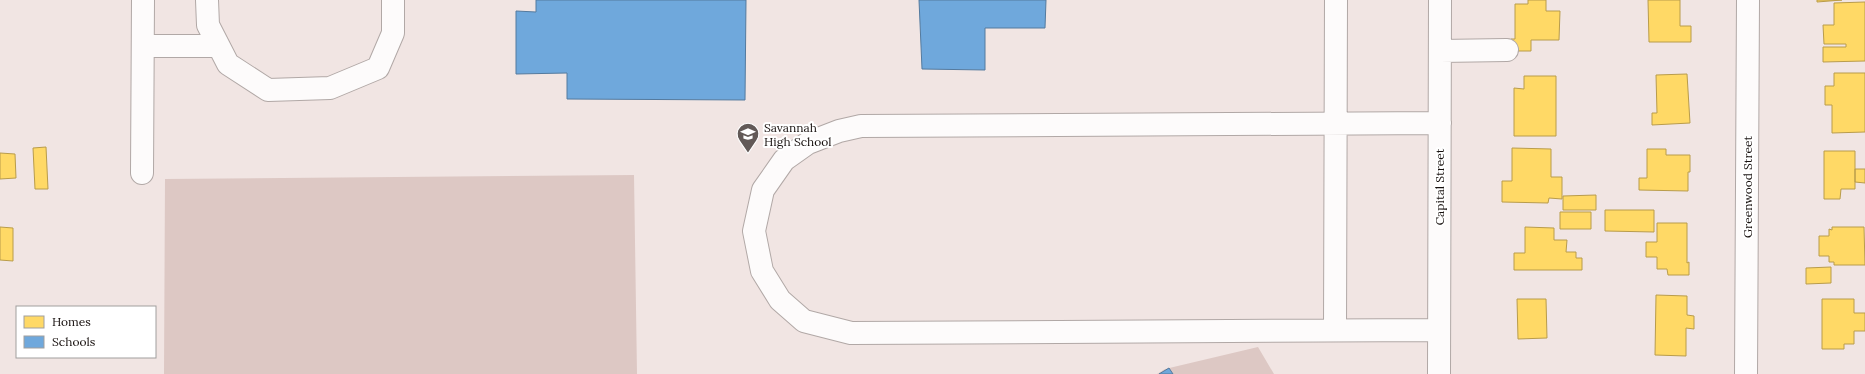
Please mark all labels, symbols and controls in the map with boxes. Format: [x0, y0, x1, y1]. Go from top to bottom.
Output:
place label: Savannah High School [764, 120, 832, 149]
school or university icon: Savannah High School [735, 121, 761, 154]
street label: Greenwood Street [1740, 136, 1755, 238]
street label: Capital Street [1432, 148, 1447, 225]
legend [16, 306, 156, 358]
text: Homes [52, 314, 91, 329]
text: Schools [52, 334, 96, 349]

